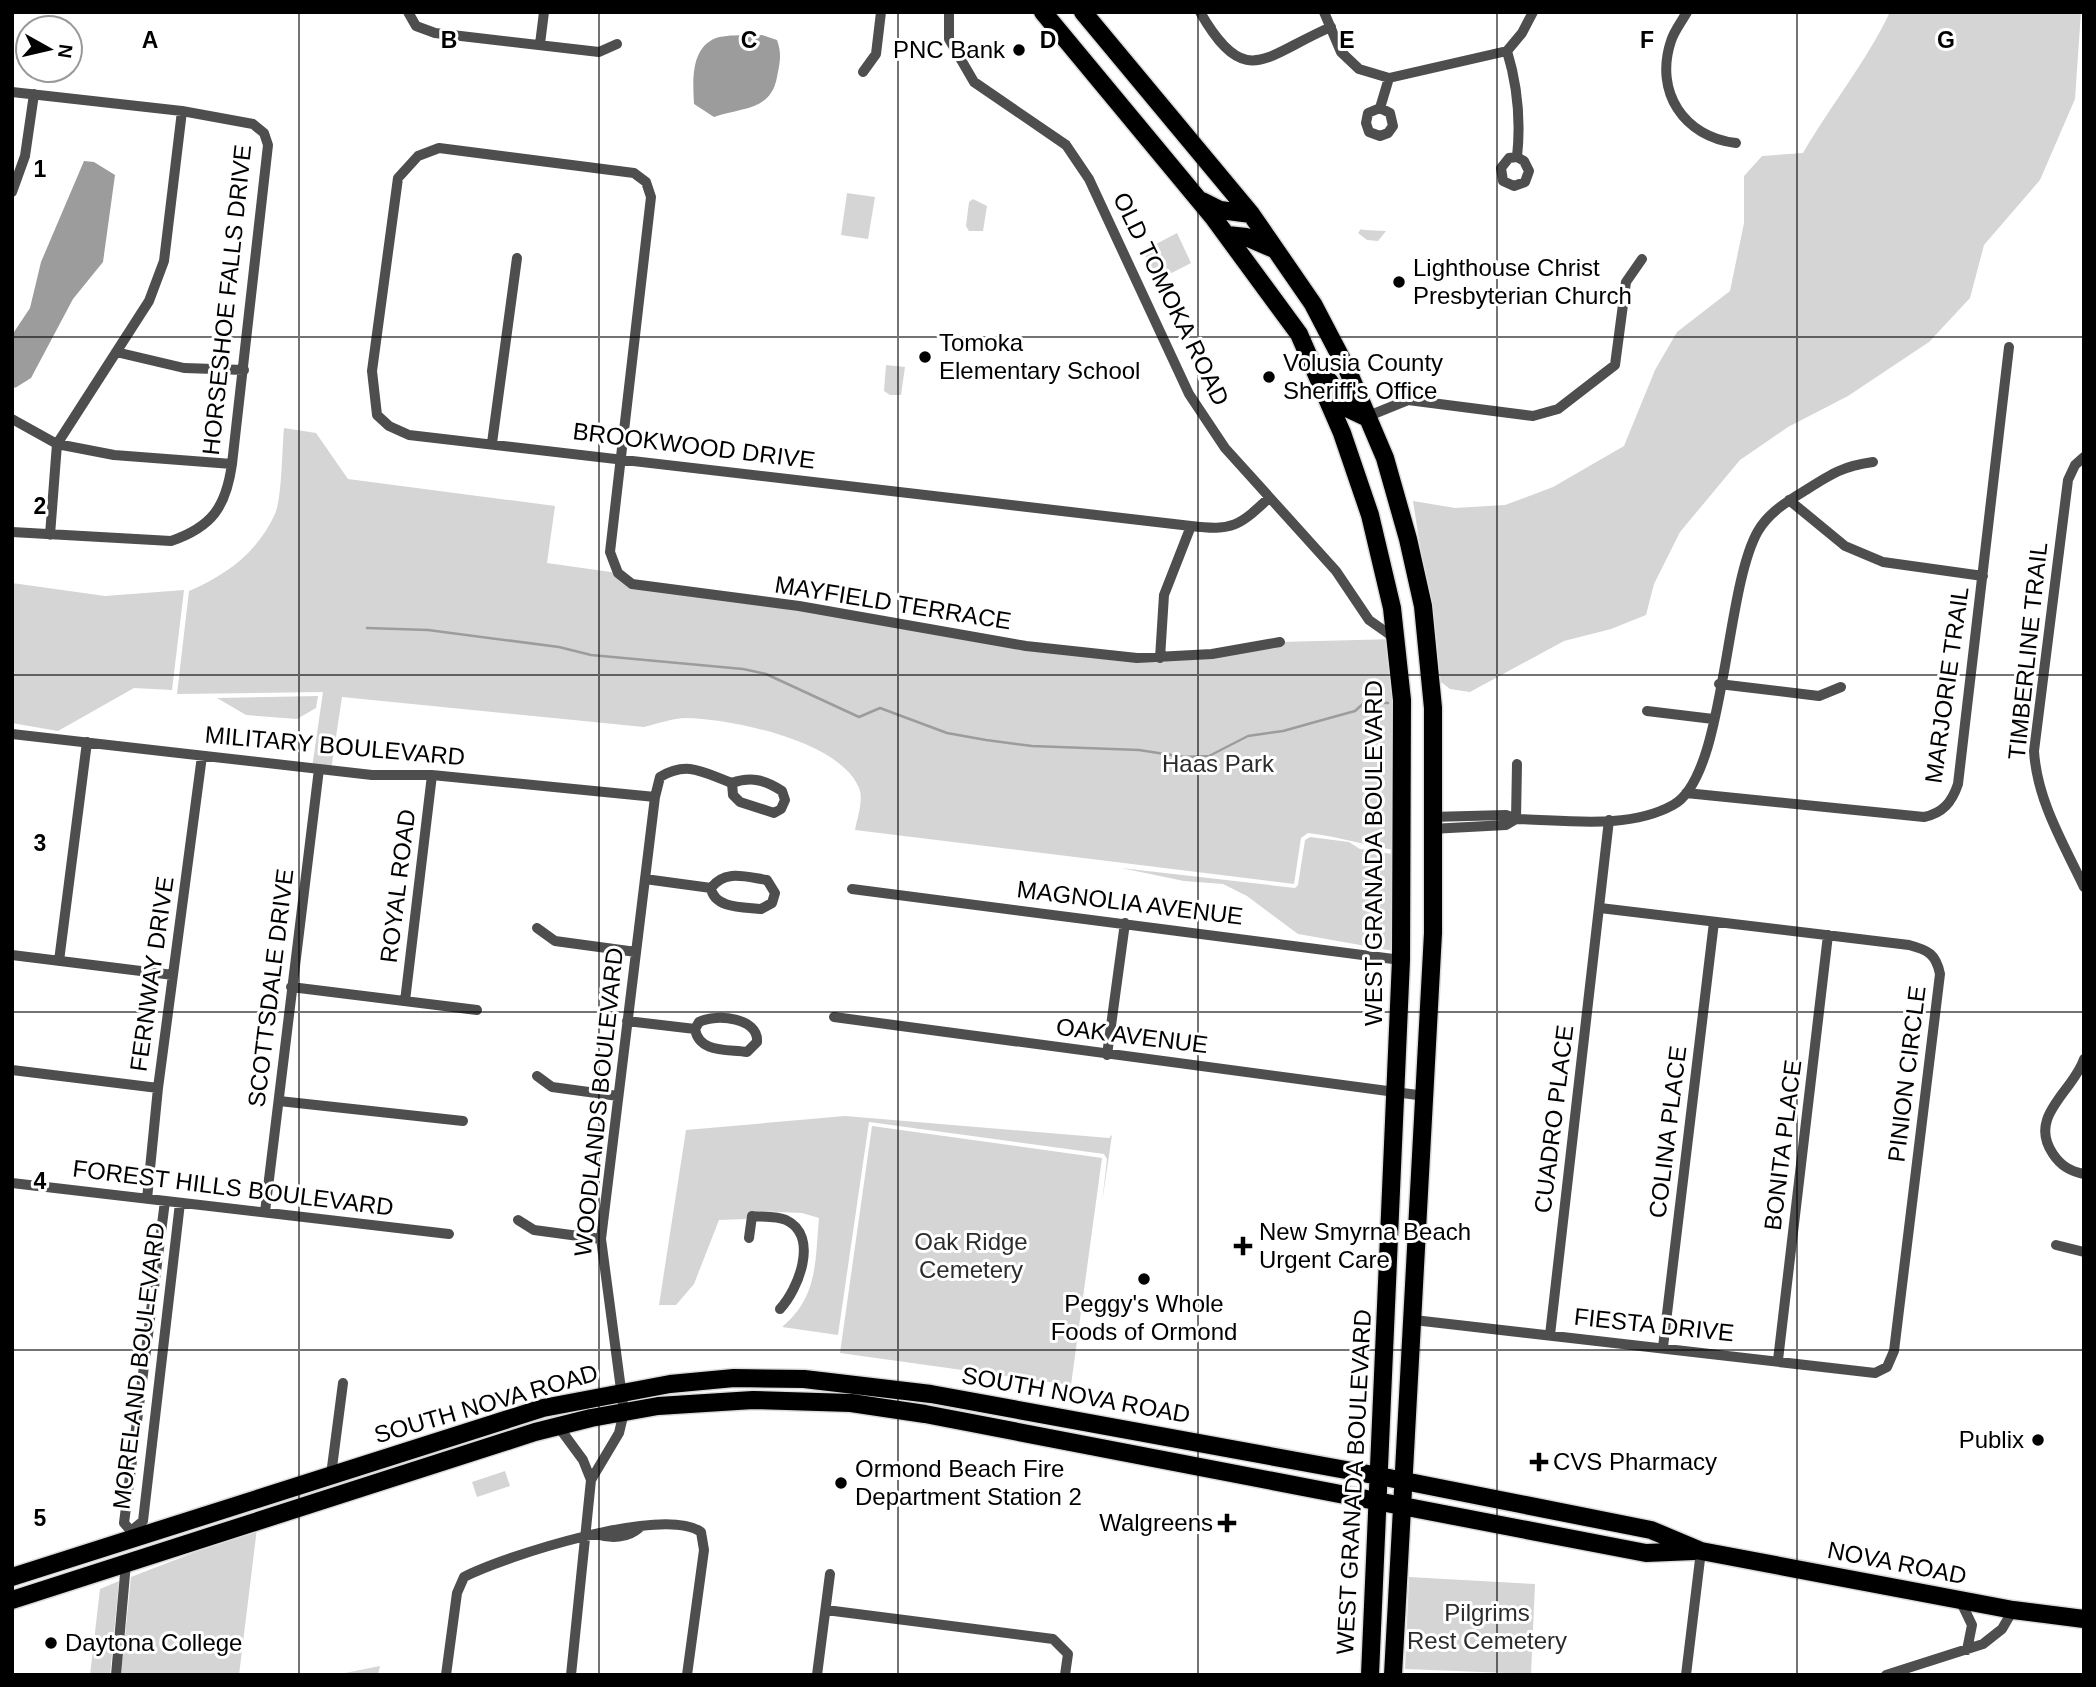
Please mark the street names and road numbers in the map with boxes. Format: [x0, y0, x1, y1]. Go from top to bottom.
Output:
street label: HORSESHOE FALLS DRIVE [197, 143, 256, 457]
street label: OLD TOMOKA ROAD [1108, 188, 1235, 410]
street label: BROOKWOOD DRIVE [571, 417, 817, 474]
street label: TIMBERLINE TRAIL [2003, 541, 2052, 761]
street label: MAYFIELD TERRACE [773, 570, 1013, 635]
street label: MARJORIE TRAIL [1919, 585, 1974, 785]
street label: WEST GRANADA BOULEVARD [1360, 680, 1387, 1026]
street label: MILITARY BOULEVARD [204, 721, 466, 770]
street label: ROYAL ROAD [375, 808, 420, 964]
street label: SCOTTSDALE DRIVE [242, 867, 299, 1109]
street label: FERNWAY DRIVE [124, 875, 179, 1073]
street label: MAGNOLIA AVENUE [1015, 875, 1245, 930]
street label: WOODLANDS BOULEVARD [569, 946, 628, 1258]
street label: PINION CIRCLE [1882, 984, 1931, 1164]
street label: OAK AVENUE [1055, 1013, 1210, 1058]
street label: CUADRO PLACE [1529, 1023, 1578, 1215]
street label: COLINA PLACE [1644, 1044, 1691, 1220]
street label: BONITA PLACE [1759, 1058, 1806, 1232]
street label: FOREST HILLS BOULEVARD [71, 1154, 395, 1221]
street label: MORELAND BOULEVARD [107, 1221, 170, 1511]
street label: FIESTA DRIVE [1573, 1303, 1735, 1346]
street label: WEST GRANADA BOULEVARD [1331, 1309, 1376, 1655]
street label: SOUTH NOVA ROAD [371, 1359, 601, 1448]
street label: SOUTH NOVA ROAD [960, 1361, 1192, 1428]
street label: NOVA ROAD [1825, 1536, 1969, 1589]

